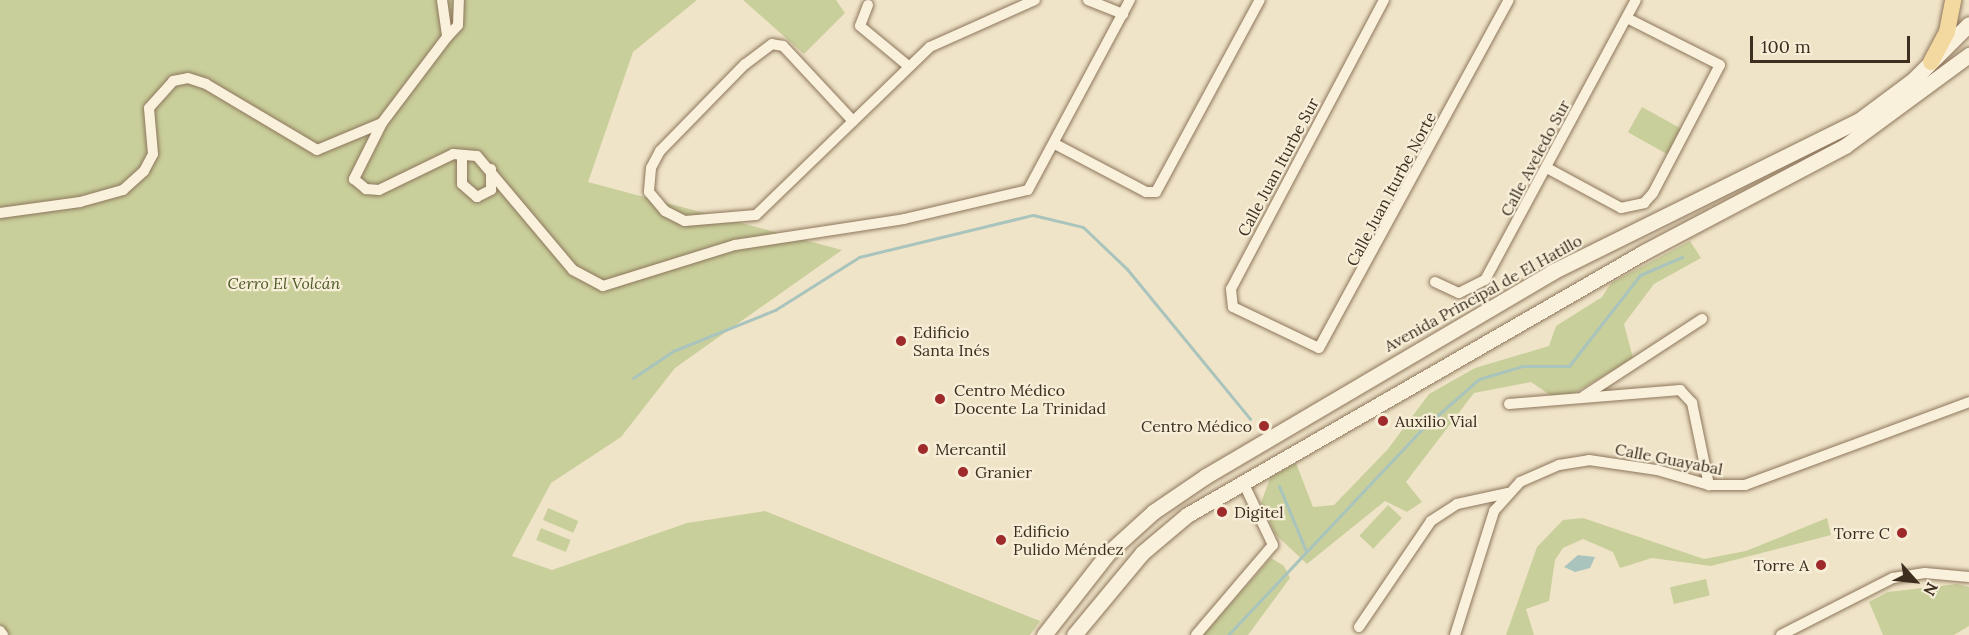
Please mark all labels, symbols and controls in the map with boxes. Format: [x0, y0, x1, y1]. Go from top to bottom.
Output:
scale bar [1753, 24, 1914, 62]
text: 100 m [1761, 35, 1811, 58]
street label: Calle Juan Iturbe Sur [1233, 94, 1323, 240]
street label: Calle Aveledo Sur [1496, 97, 1574, 219]
street label: Calle Juan Iturbe Norte [1342, 109, 1440, 269]
street label: Avenida Principal de El Hatillo [1381, 231, 1585, 355]
park label: Cerro El Volcán [228, 273, 340, 293]
place label: Edificio Santa Inés [913, 322, 990, 360]
marker: Edificio Santa Inés [894, 334, 908, 348]
place label: Centro Médico Docente La Trinidad [954, 380, 1106, 418]
marker: Centro Médico Docente La Trinidad [931, 390, 949, 408]
place label: Auxilio Vial [1395, 411, 1477, 431]
marker: Auxilio Vial [1376, 414, 1390, 428]
place label: Centro Médico [1141, 416, 1252, 436]
marker: Centro Médico [1257, 419, 1271, 433]
place label: Mercantil [935, 439, 1006, 459]
street label: Calle Guayabal [1613, 439, 1725, 479]
marker: Mercantil [916, 442, 930, 456]
place label: Granier [975, 462, 1032, 482]
marker: Granier [956, 465, 970, 479]
place label: Digitel [1234, 502, 1284, 522]
marker: Digitel [1215, 505, 1229, 519]
place label: Edificio Pulido Méndez [1013, 521, 1124, 559]
place label: Torre C [1833, 523, 1890, 543]
marker: Torre C [1895, 526, 1909, 540]
marker: Edificio Pulido Méndez [994, 533, 1008, 547]
north arrow [1885, 551, 1945, 611]
place label: Torre A [1754, 555, 1809, 575]
marker: Torre A [1814, 558, 1828, 572]
text: N [1919, 579, 1943, 599]

